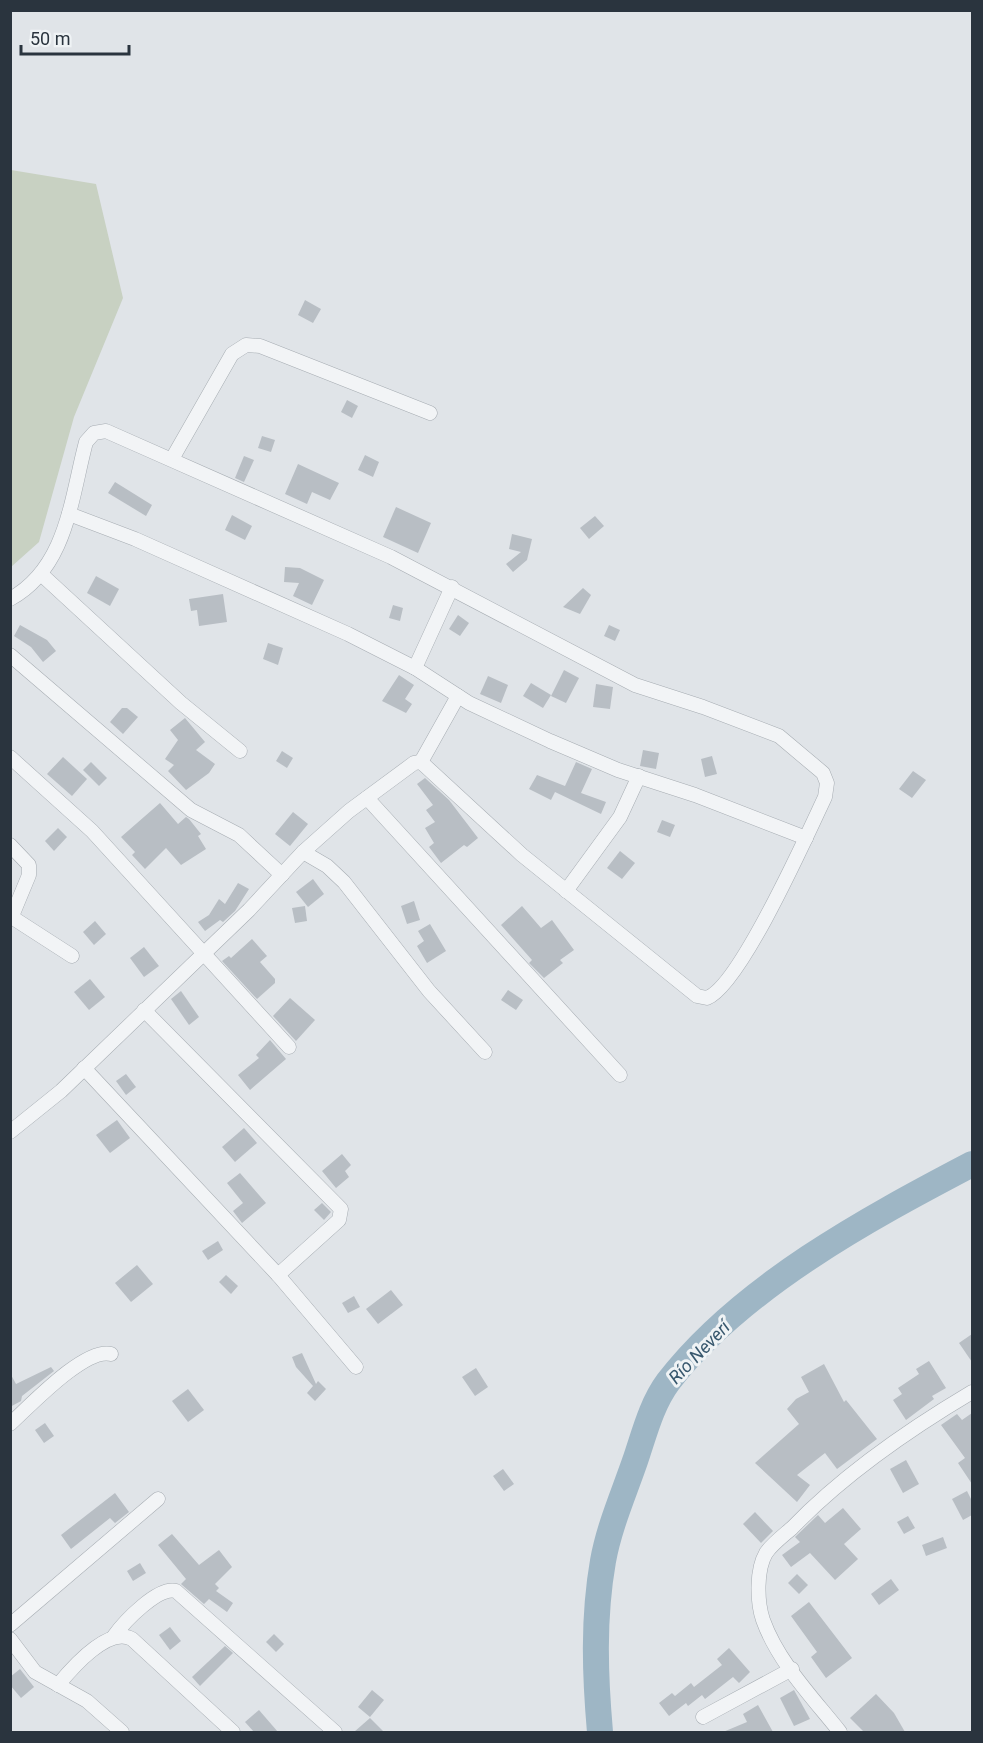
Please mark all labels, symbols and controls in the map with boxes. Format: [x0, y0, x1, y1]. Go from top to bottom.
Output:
scale bar [21, 18, 129, 56]
text: 50 m [30, 28, 70, 49]
water label: Río Neverí [664, 1314, 736, 1388]

